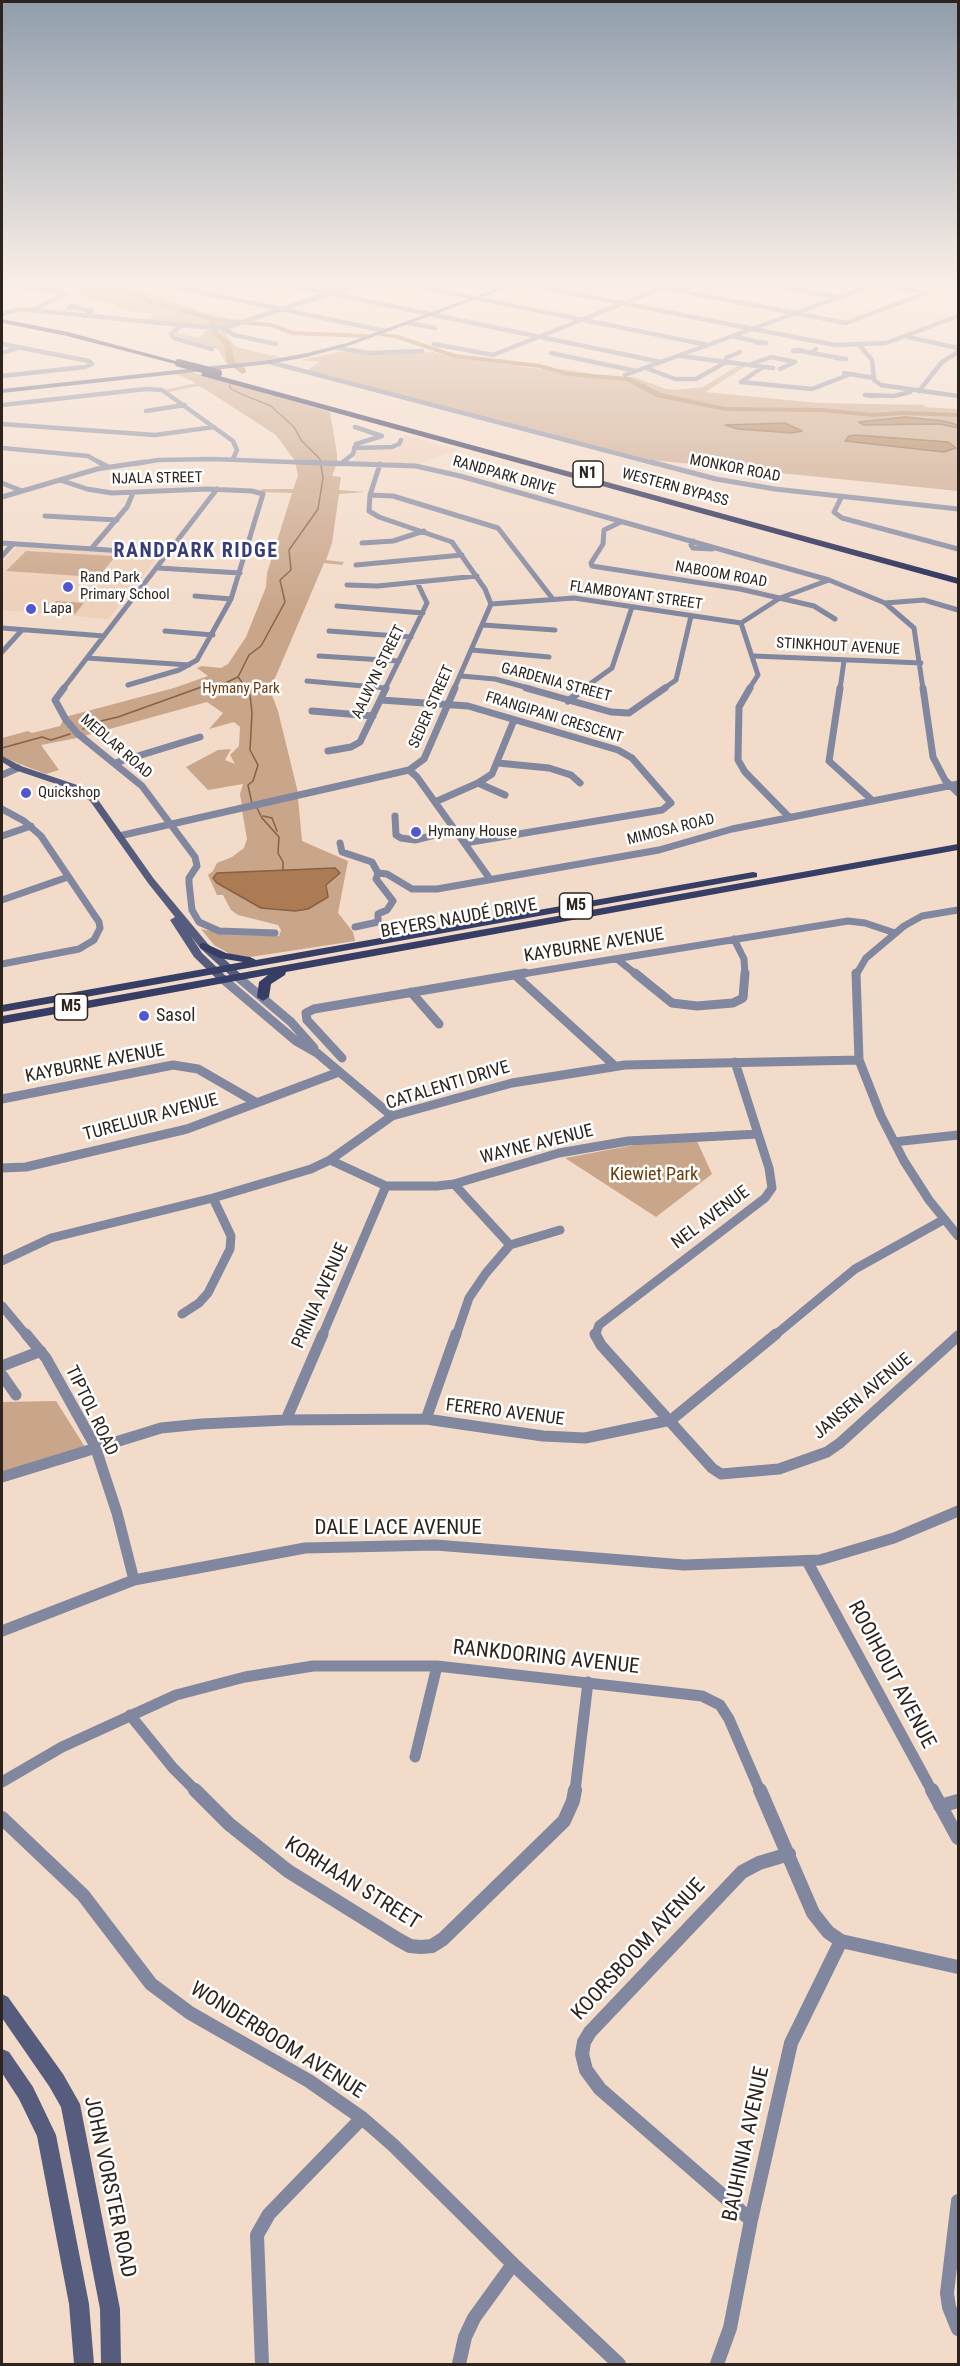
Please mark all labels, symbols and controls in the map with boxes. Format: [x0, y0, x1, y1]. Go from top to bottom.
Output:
street label: MONKOR ROAD [688, 451, 782, 487]
street label: RANDPARK DRIVE [451, 453, 557, 499]
road number: N1 [573, 461, 603, 487]
street label: WESTERN BYPASS [620, 465, 730, 511]
street label: NJALA STREET [111, 469, 203, 489]
district label: RANDPARK RIDGE [113, 540, 279, 564]
street label: NABOOM ROAD [674, 558, 768, 592]
place label: Rand Park Primary School [80, 569, 170, 604]
street label: FLAMBOYANT STREET [568, 578, 704, 614]
marker: Rand Park Primary School [61, 580, 75, 594]
place label: Lapa [43, 600, 72, 618]
marker: Lapa [24, 602, 38, 616]
street label: AALWYN STREET [349, 622, 409, 722]
street label: STINKHOUT AVENUE [776, 635, 900, 659]
street label: GARDENIA STREET [499, 660, 613, 706]
street label: SEDER STREET [406, 663, 458, 751]
park label: Hymany Park [202, 680, 280, 698]
street label: FRANGIPANI CRESCENT [483, 689, 625, 747]
street label: MEDLAR ROAD [77, 711, 155, 783]
place label: Quickshop [38, 784, 100, 802]
marker: Quickshop [19, 786, 33, 800]
street label: MIMOSA ROAD [625, 810, 717, 850]
place label: Hymany House [428, 823, 517, 841]
marker: Hymany House [409, 825, 423, 839]
road number: M5 [560, 893, 592, 919]
street label: BEYERS NAUDÉ DRIVE [379, 895, 539, 943]
street label: KAYBURNE AVENUE [522, 924, 666, 968]
road number: M5 [54, 994, 88, 1020]
place label: Sasol [156, 1005, 195, 1027]
marker: Sasol [137, 1009, 151, 1023]
street label: KAYBURNE AVENUE [24, 1040, 166, 1088]
street label: CATALENTI DRIVE [384, 1057, 512, 1115]
street label: TURELUUR AVENUE [81, 1090, 221, 1146]
street label: WAYNE AVENUE [478, 1121, 596, 1169]
park label: Kiewiet Park [610, 1164, 698, 1186]
street label: NEL AVENUE [668, 1182, 754, 1254]
street label: PRINIA AVENUE [288, 1240, 354, 1352]
street label: JANSEN AVENUE [809, 1349, 917, 1445]
street label: TIPTOL ROAD [60, 1363, 122, 1459]
street label: FERERO AVENUE [444, 1395, 566, 1431]
street label: DALE LACE AVENUE [314, 1516, 482, 1542]
street label: ROOIHOUT AVENUE [841, 1597, 941, 1753]
street label: RANKDORING AVENUE [451, 1636, 641, 1680]
street label: KORHAAN STREET [280, 1832, 424, 1936]
street label: KOORSBOOM AVENUE [567, 1874, 711, 2026]
street label: WONDERBOOM AVENUE [185, 1977, 369, 2105]
street label: BAUHINIA AVENUE [718, 2064, 776, 2224]
street label: JOHN VORSTER ROAD [77, 2094, 141, 2280]

